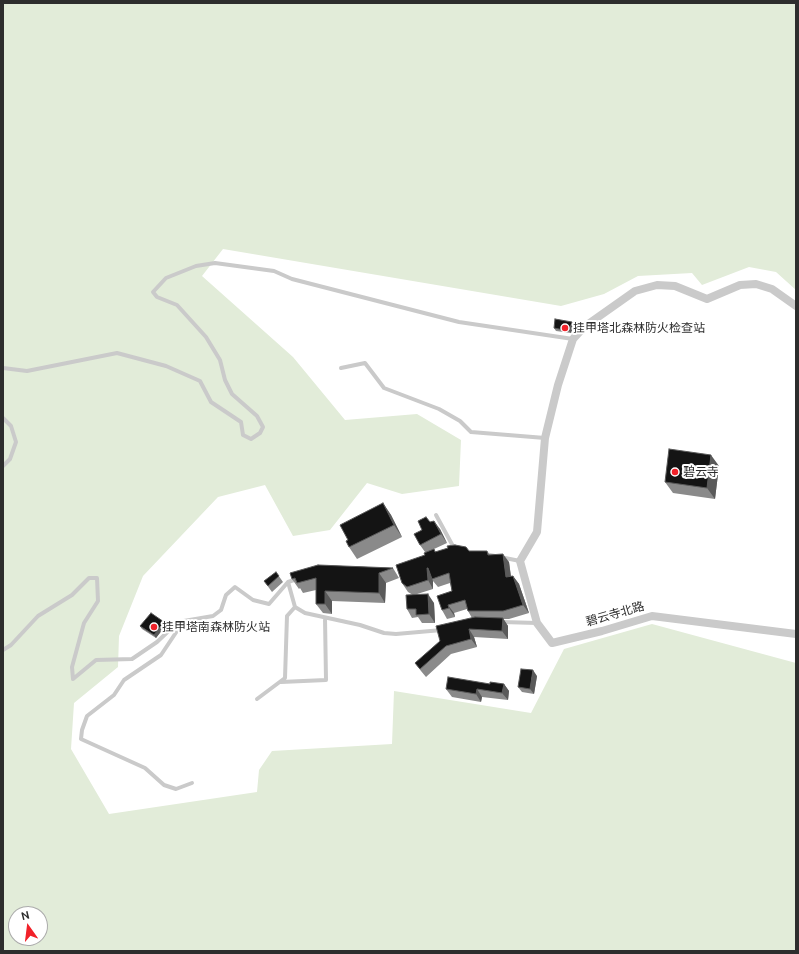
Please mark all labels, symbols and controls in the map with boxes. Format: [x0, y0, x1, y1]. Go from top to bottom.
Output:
place label: 挂甲塔北森林防火检查站 [573, 321, 705, 335]
marker: 挂甲塔北森林防火检查站 [560, 323, 570, 333]
place label: 碧云寺 [683, 465, 719, 479]
marker: 碧云寺 [670, 467, 680, 477]
street label: 碧云寺北路 [584, 599, 646, 629]
place label: 挂甲塔南森林防火站 [162, 620, 270, 634]
marker: 挂甲塔南森林防火站 [149, 622, 159, 632]
north arrow [8, 906, 48, 946]
text: N [20, 909, 31, 922]

